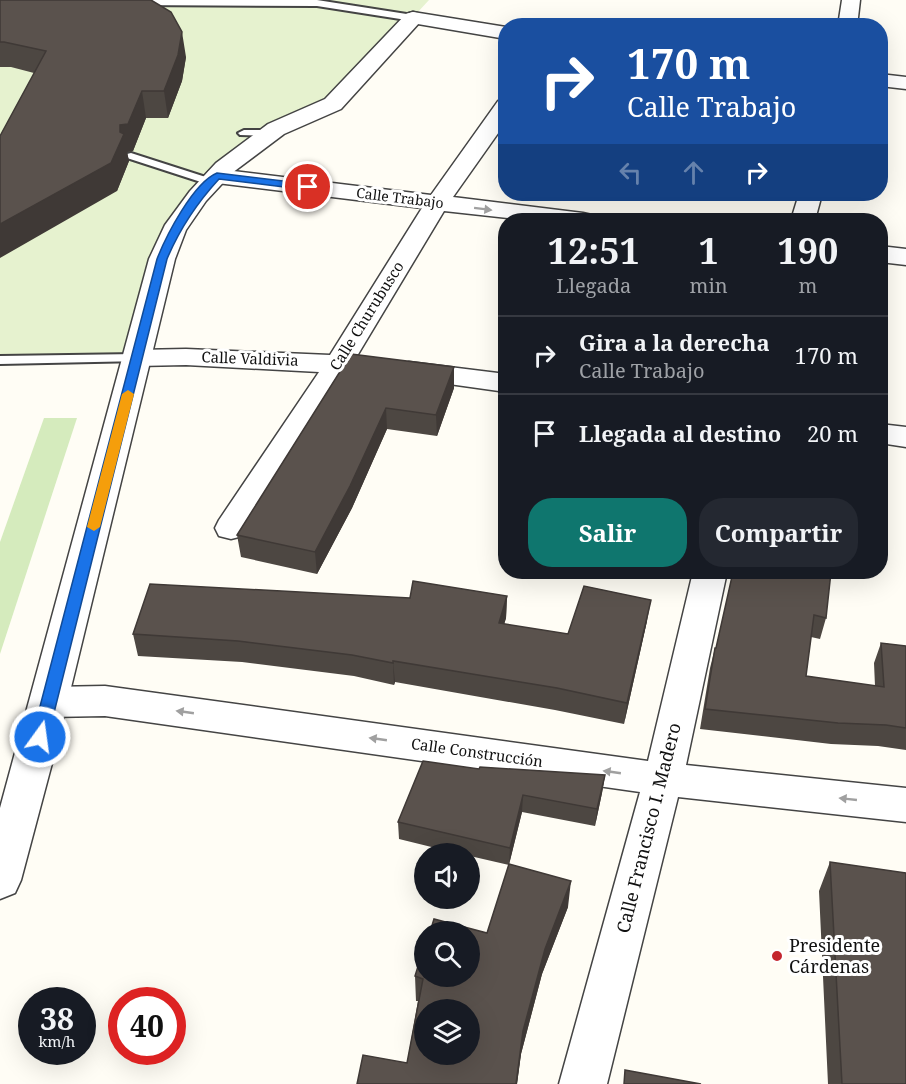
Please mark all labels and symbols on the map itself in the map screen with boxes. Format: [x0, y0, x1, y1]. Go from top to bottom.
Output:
pin [282, 161, 333, 212]
street label: Calle Trabajo [355, 183, 445, 212]
one-way arrow [474, 204, 493, 213]
street label: Calle Churubusco [324, 257, 408, 374]
street label: Calle Valdivia [201, 346, 299, 370]
position arrow [8.0, 705, 72.0, 769]
one-way arrow [175, 708, 194, 717]
street label: Calle Francisco I. Madero [610, 720, 686, 936]
street label: Calle Construcción [410, 733, 545, 771]
one-way arrow [368, 735, 387, 744]
one-way arrow [603, 767, 622, 776]
one-way arrow [838, 794, 857, 804]
place label: Presidente Cárdenas [789, 933, 880, 978]
marker: Presidente Cárdenas [770, 949, 784, 963]
speed limit sign: 40 [108, 987, 186, 1065]

